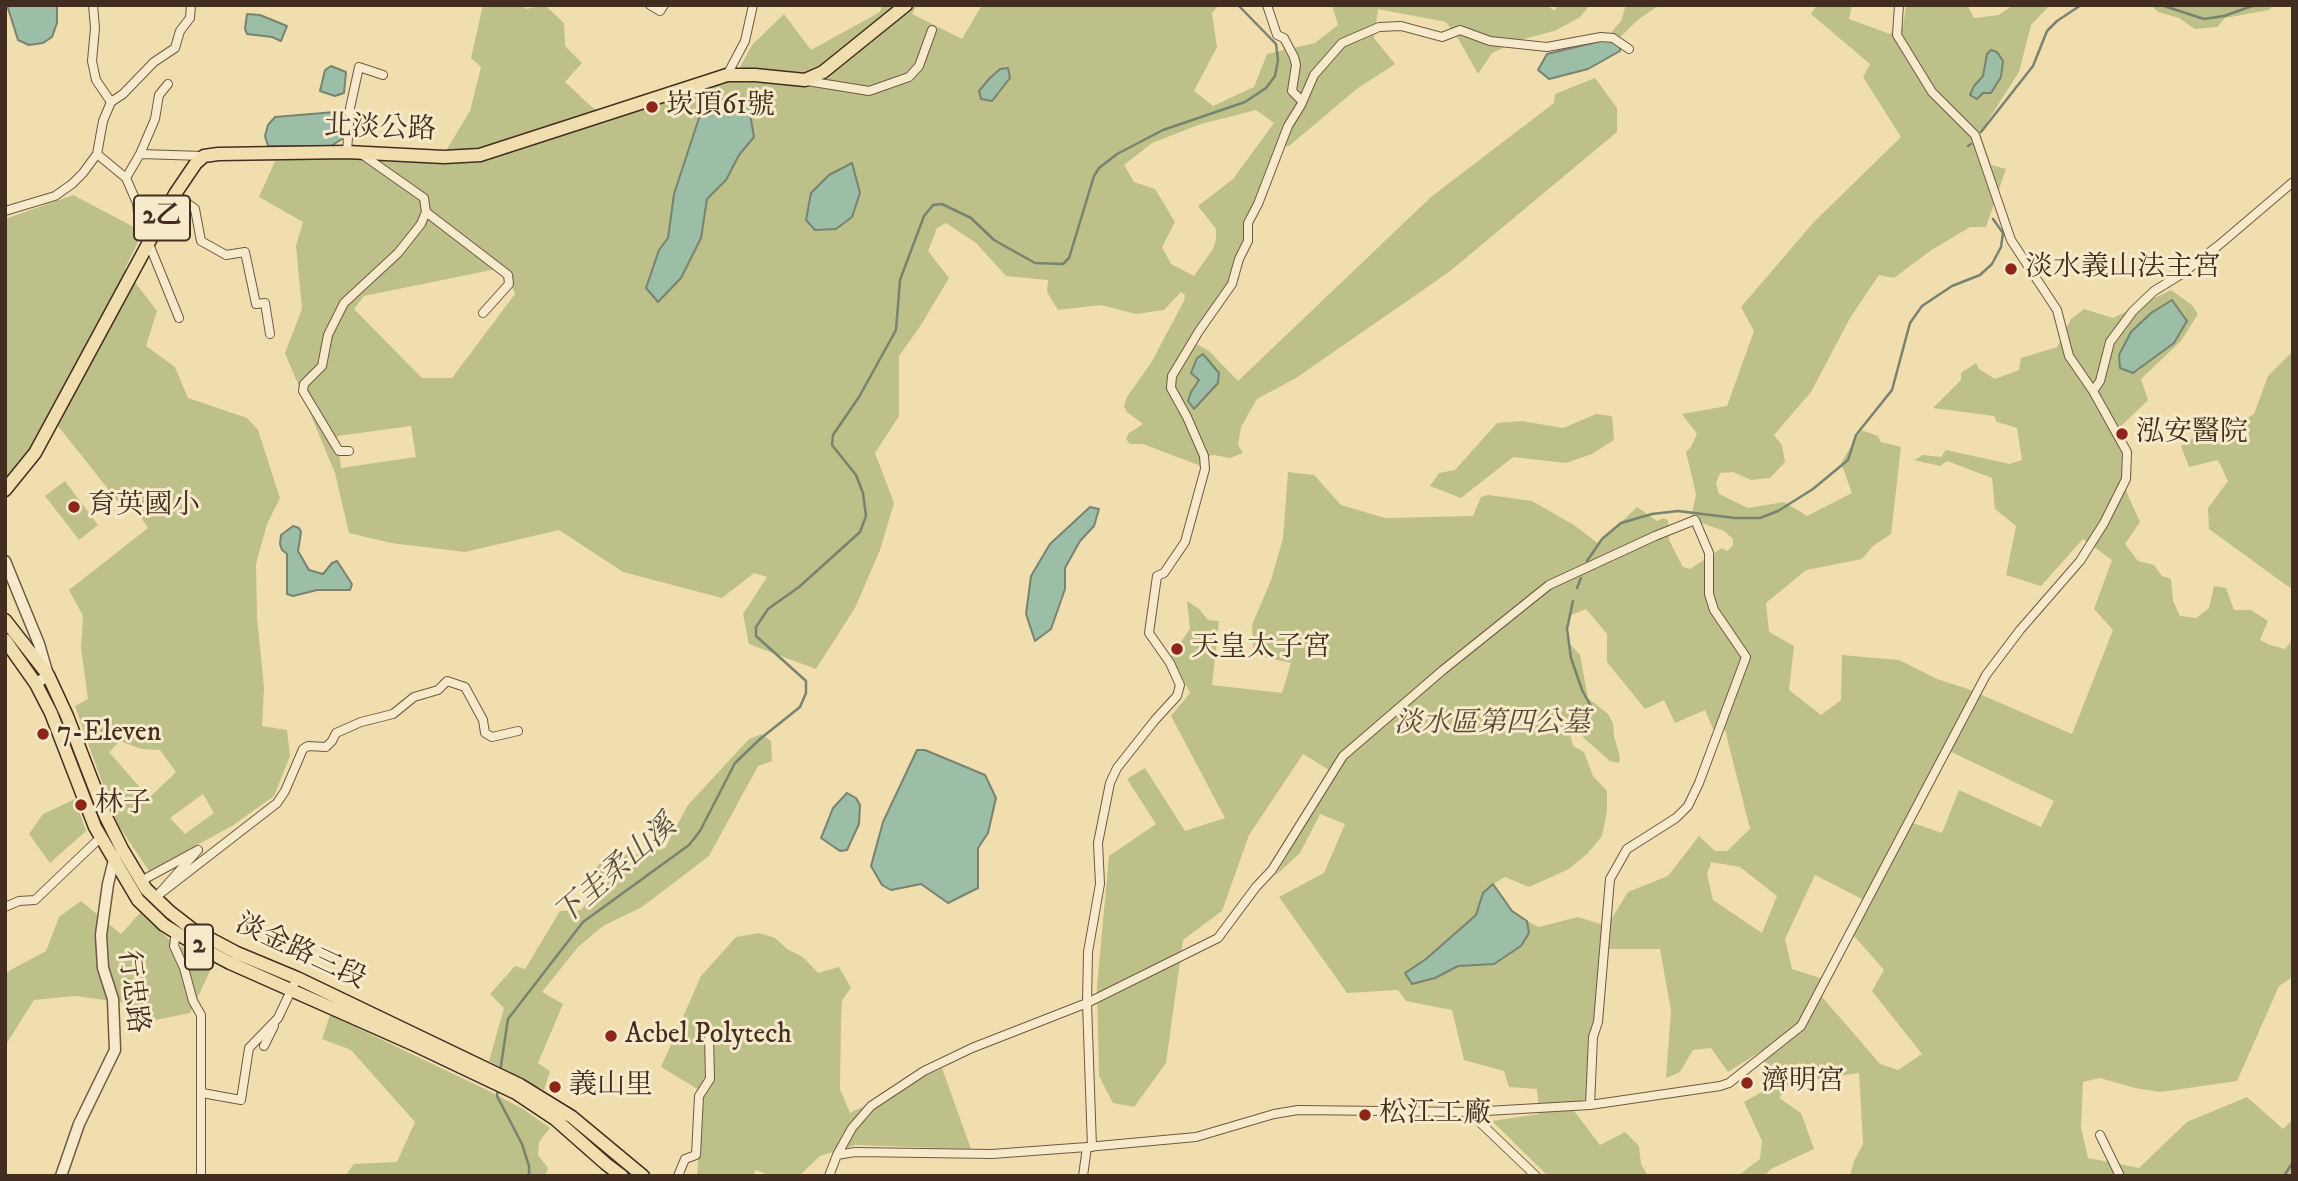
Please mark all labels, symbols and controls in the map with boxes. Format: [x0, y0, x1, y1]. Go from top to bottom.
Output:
place label: 崁頂61號 [666, 90, 775, 124]
marker: 崁頂61號 [644, 99, 660, 115]
street label: 北淡公路 [323, 111, 437, 149]
road number: 2乙 [134, 196, 190, 240]
place label: 淡水義山法主宮 [2025, 252, 2221, 286]
marker: 淡水義山法主宮 [2003, 261, 2019, 277]
place label: 泓安醫院 [2136, 417, 2248, 451]
marker: 泓安醫院 [2114, 426, 2130, 442]
place label: 育英國小 [88, 490, 200, 524]
marker: 育英國小 [66, 499, 82, 515]
place label: 天皇太子宮 [1191, 632, 1331, 666]
marker: 天皇太子宮 [1169, 641, 1185, 657]
park label: 淡水區第四公墓 [1394, 708, 1590, 742]
place label: 7-Eleven [57, 717, 161, 751]
marker: 7-Eleven [35, 726, 51, 742]
place label: 林子 [95, 788, 151, 822]
marker: 林子 [73, 797, 89, 813]
water label: 下圭柔山溪 [549, 809, 685, 935]
street label: 淡金路三段 [229, 908, 371, 998]
road number: 2 [185, 924, 213, 970]
street label: 行忠路 [109, 948, 153, 1036]
place label: Acbel Polytech [625, 1019, 792, 1053]
marker: Acbel Polytech [603, 1028, 619, 1044]
place label: 濟明宮 [1761, 1066, 1845, 1100]
place label: 義山里 [569, 1070, 653, 1104]
marker: 濟明宮 [1739, 1075, 1755, 1091]
marker: 義山里 [547, 1079, 563, 1095]
place label: 松江工廠 [1379, 1098, 1491, 1132]
marker: 松江工廠 [1357, 1107, 1373, 1123]

